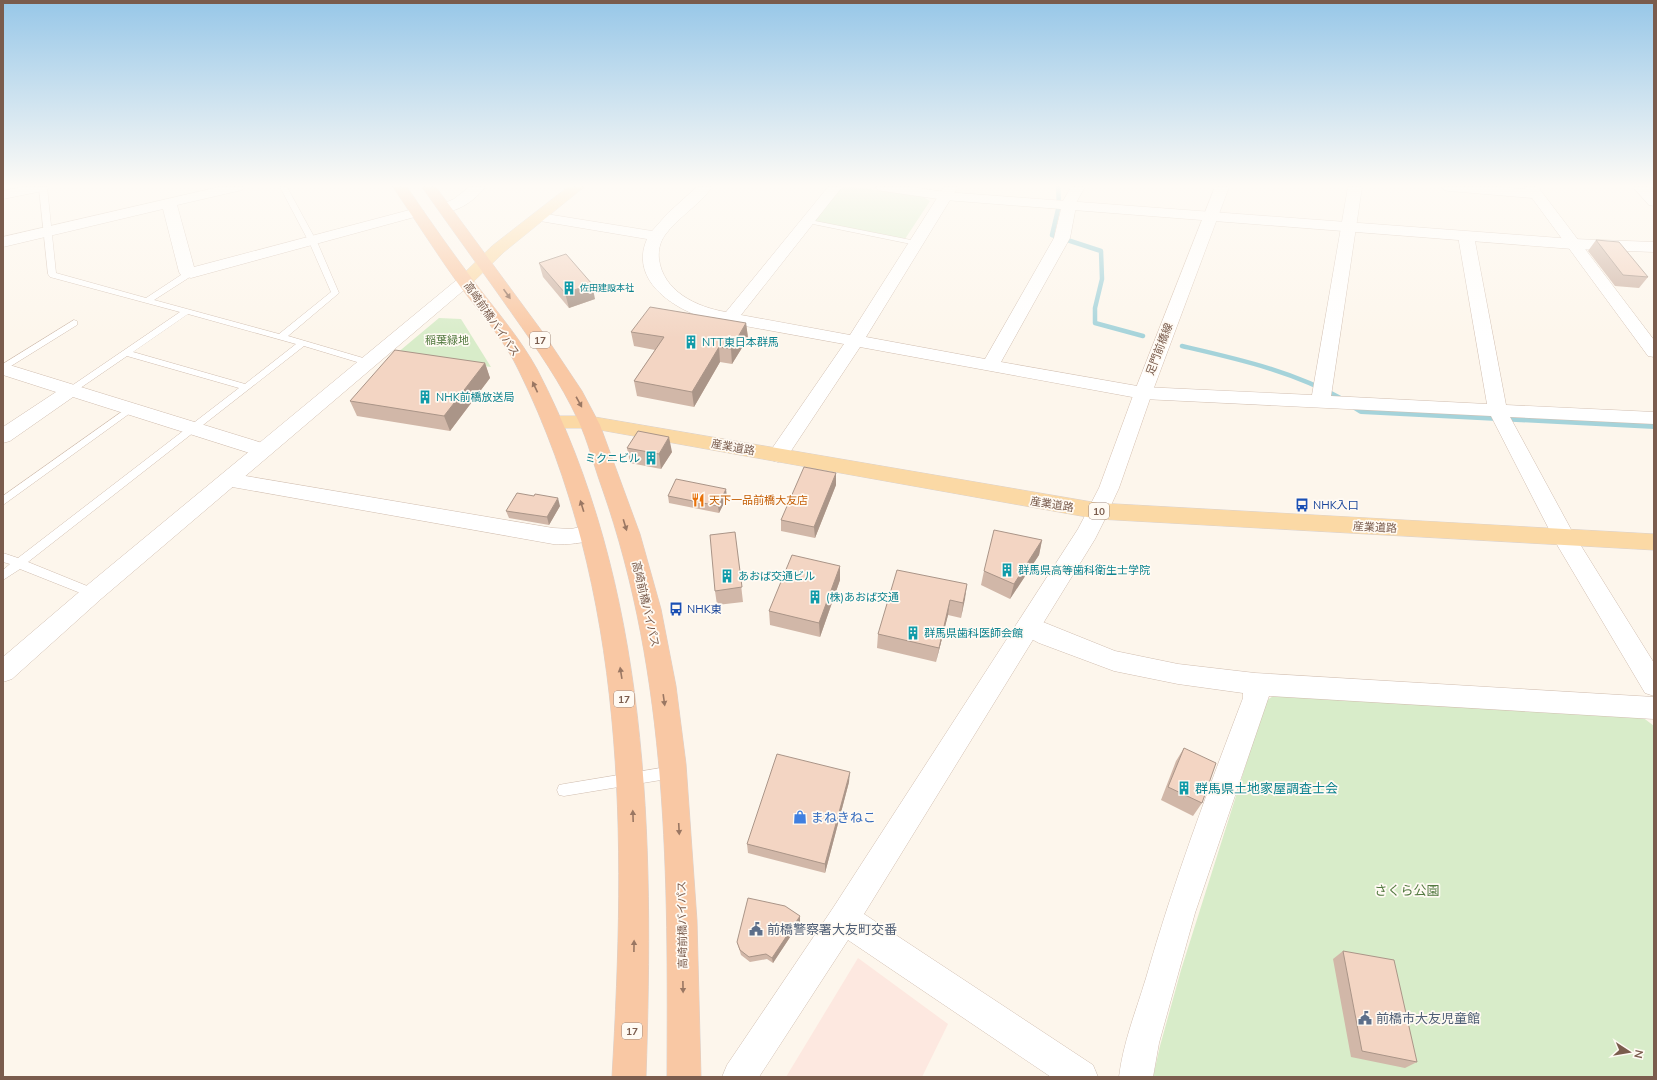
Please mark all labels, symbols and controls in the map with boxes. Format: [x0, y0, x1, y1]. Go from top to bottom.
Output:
street label: 高崎前橋バイパス [461, 279, 523, 359]
building icon: 佐田建設本社 [561, 280, 577, 296]
place label: 佐田建設本社 [579, 282, 634, 293]
one-way arrow [503, 289, 511, 299]
street label: 足門前橋線 [1143, 321, 1175, 377]
road number: 17 [530, 332, 550, 348]
park label: 稲葉緑地 [425, 333, 469, 347]
building icon: NTT東日本群馬 [683, 334, 699, 350]
place label: NTT東日本群馬 [702, 335, 779, 349]
one-way arrow [532, 381, 538, 392]
building icon: NHK前橋放送局 [417, 389, 433, 405]
place label: NHK前橋放送局 [436, 390, 515, 404]
one-way arrow [575, 396, 582, 408]
street label: 産業道路 [710, 436, 756, 458]
building icon: ミクニビル [643, 450, 659, 466]
place label: ミクニビル [585, 451, 640, 465]
restaurant icon: 天下一品前橋大友店 [690, 492, 706, 508]
place label: 天下一品前橋大友店 [709, 493, 808, 507]
street label: 産業道路 [1029, 494, 1075, 514]
bus stop icon: NHK入口 [1294, 497, 1310, 513]
place label: NHK入口 [1313, 498, 1359, 512]
one-way arrow [579, 499, 585, 511]
road number: 10 [1089, 503, 1109, 519]
one-way arrow [622, 519, 628, 531]
street label: 産業道路 [1353, 519, 1397, 535]
street label: 高崎前橋バイパス [629, 560, 663, 648]
building icon: 群馬県高等歯科衛生士学院 [999, 562, 1015, 578]
place label: 群馬県高等歯科衛生士学院 [1018, 563, 1150, 577]
building icon: あおば交通ビル [719, 568, 735, 584]
place label: あおば交通ビル [738, 569, 815, 583]
building icon: (株)あおば交通 [807, 589, 823, 605]
place label: (株)あおば交通 [826, 590, 899, 604]
bus stop icon: NHK東 [668, 601, 684, 617]
place label: NHK東 [687, 602, 722, 616]
building icon: 群馬県歯科医師会館 [905, 625, 921, 641]
place label: 群馬県歯科医師会館 [924, 626, 1023, 640]
one-way arrow [618, 667, 624, 679]
road number: 17 [614, 691, 634, 707]
one-way arrow [661, 693, 667, 706]
building icon: 群馬県土地家屋調査士会 [1176, 780, 1192, 796]
place label: 群馬県土地家屋調査士会 [1195, 780, 1338, 796]
one-way arrow [630, 809, 636, 822]
shop icon: まねきねこ [792, 809, 808, 825]
place label: まねきねこ [811, 809, 876, 825]
one-way arrow [675, 823, 682, 835]
street label: 高崎前橋バイパス [674, 881, 690, 969]
park label: さくら公園 [1374, 882, 1440, 898]
public building icon: 前橋警察署大友町交番 [748, 921, 764, 937]
place label: 前橋警察署大友町交番 [767, 921, 897, 937]
one-way arrow [631, 939, 637, 952]
one-way arrow [680, 981, 686, 994]
public building icon: 前橋市大友児童館 [1357, 1010, 1373, 1026]
place label: 前橋市大友児童館 [1376, 1010, 1480, 1026]
road number: 17 [622, 1023, 642, 1039]
north arrow [1609, 1032, 1649, 1072]
text: N [1631, 1049, 1646, 1060]

